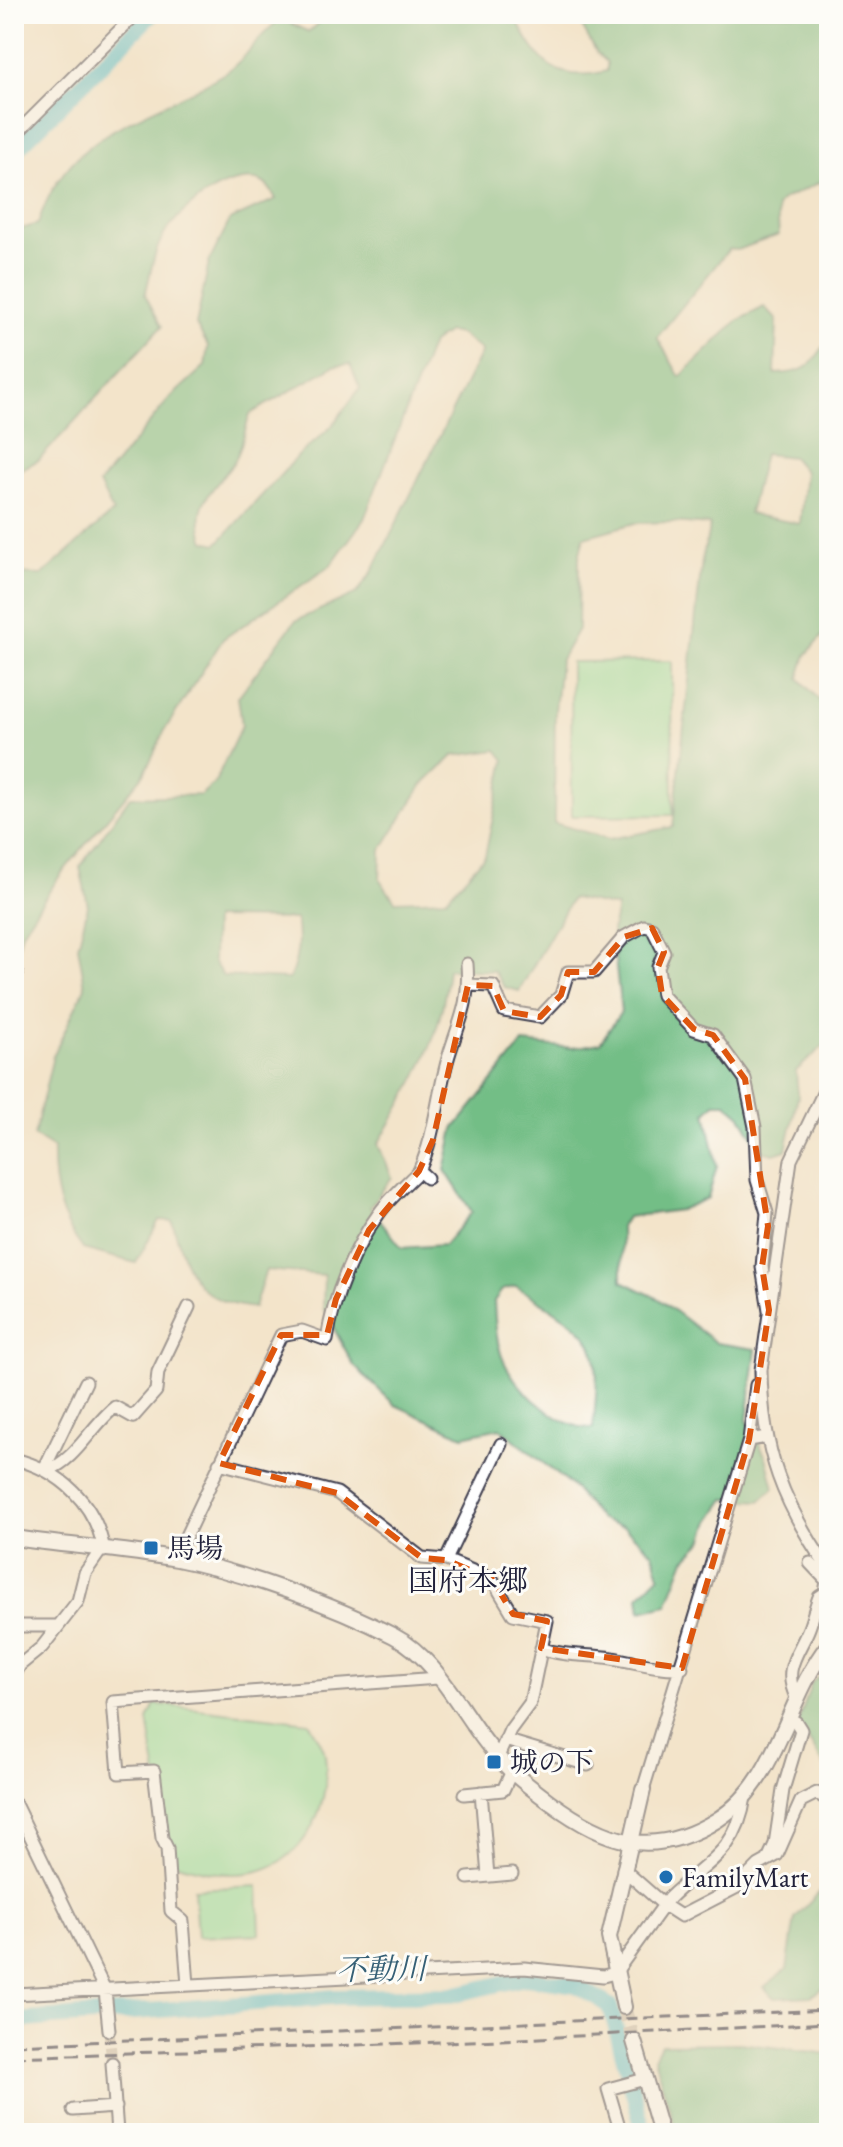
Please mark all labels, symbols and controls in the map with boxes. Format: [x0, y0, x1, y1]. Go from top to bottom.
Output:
place label: 馬場 [167, 1530, 223, 1566]
marker: 馬場 [142, 1539, 160, 1557]
district label: 国府本郷 [408, 1561, 528, 1600]
place label: 城の下 [510, 1744, 594, 1780]
marker: 城の下 [485, 1753, 503, 1771]
place label: FamilyMart [682, 1859, 808, 1895]
marker: FamilyMart [657, 1868, 675, 1886]
water label: 不動川 [336, 1949, 429, 1989]

